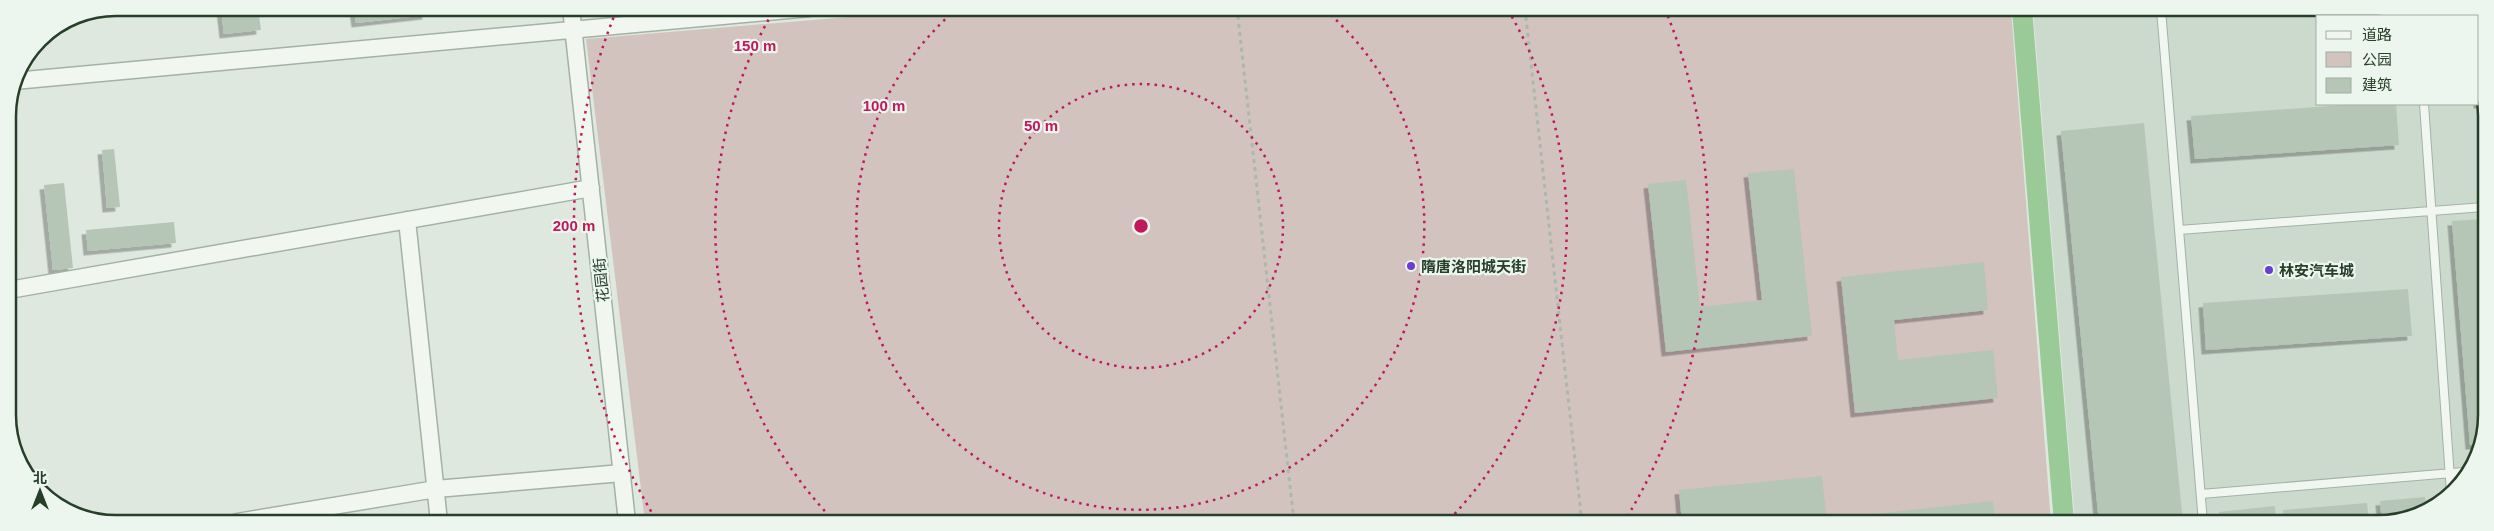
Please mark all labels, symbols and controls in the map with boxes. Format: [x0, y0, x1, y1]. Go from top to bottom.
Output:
legend [2316, 15, 2479, 105]
text: 道路 [2362, 26, 2392, 43]
text: 150 m [734, 37, 776, 54]
text: 公园 [2362, 51, 2392, 68]
text: 建筑 [2362, 76, 2392, 93]
text: 100 m [863, 97, 905, 114]
text: 50 m [1024, 117, 1058, 134]
text: 200 m [553, 217, 595, 234]
centre of rings [1132, 217, 1150, 235]
street label: 花园街 [590, 257, 612, 303]
place label: 隋唐洛阳城天街 [1421, 258, 1526, 275]
marker: 隋唐洛阳城天街 [1405, 260, 1417, 272]
place label: 林安汽车城 [2279, 262, 2354, 279]
marker: 林安汽车城 [2263, 264, 2275, 276]
north arrow [15, 466, 65, 516]
text: 北 [33, 470, 47, 486]

